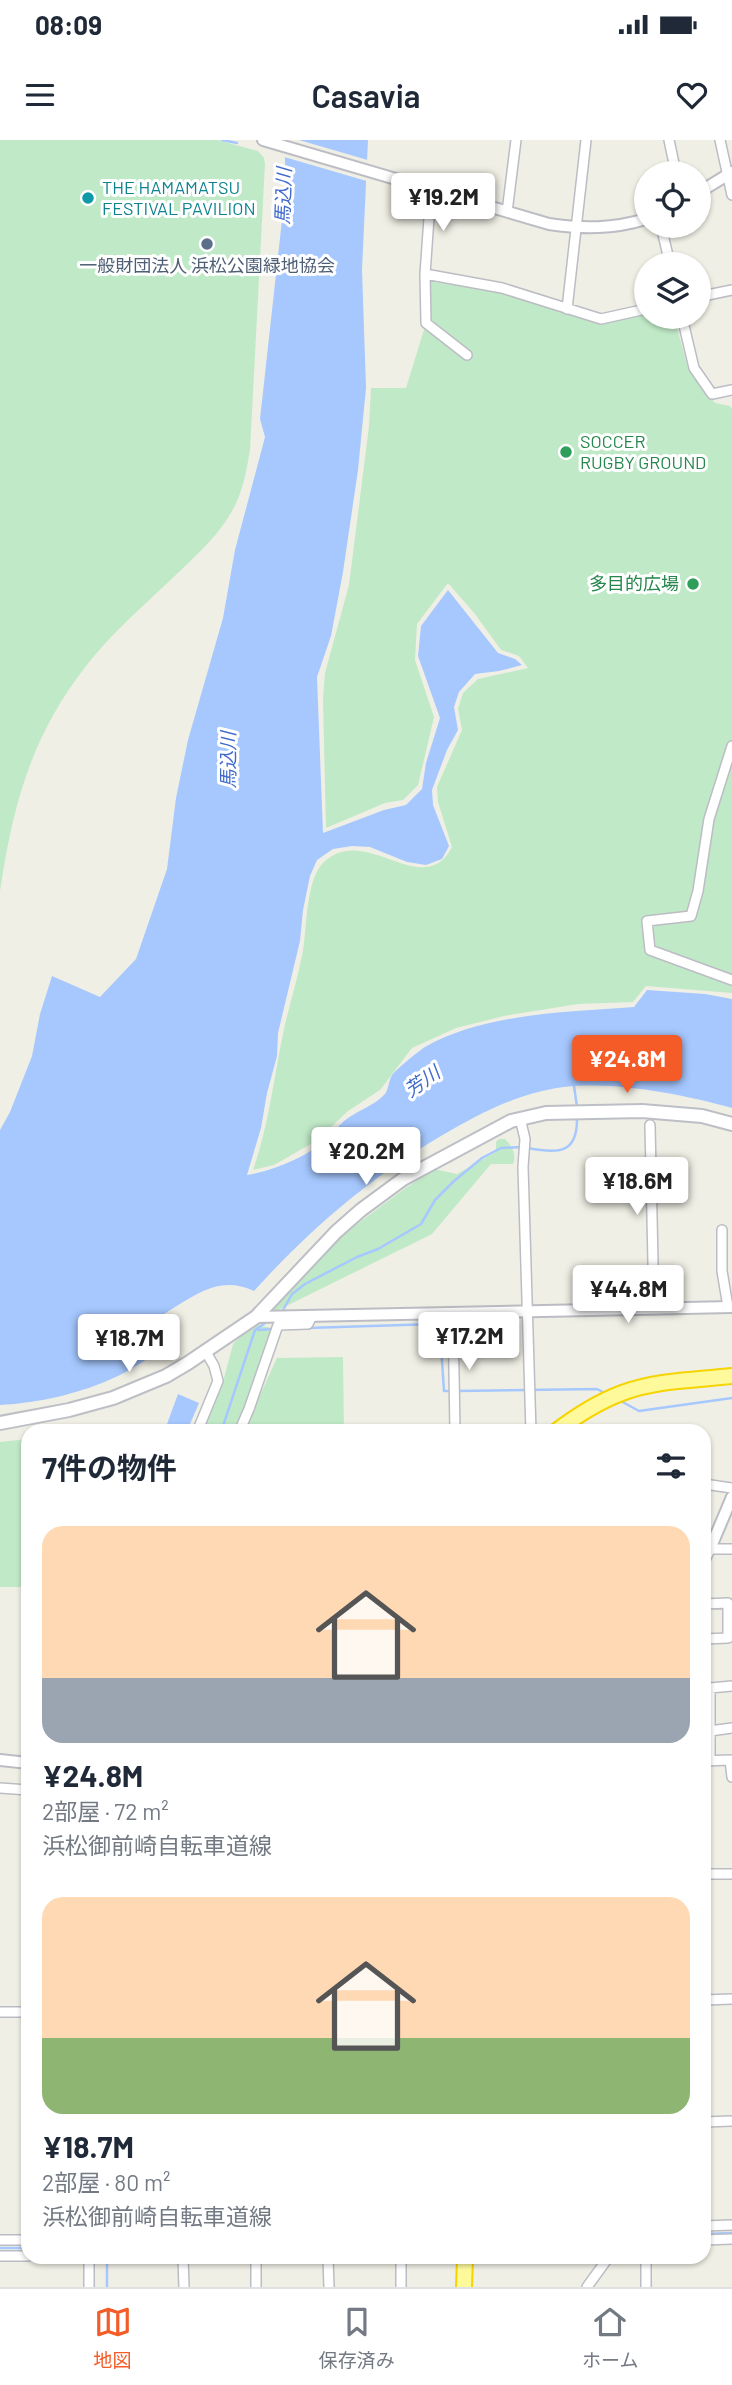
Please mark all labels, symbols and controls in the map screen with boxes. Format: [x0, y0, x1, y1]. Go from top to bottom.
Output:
text: 08:09 [35, 9, 102, 40]
icon: menu [21, 76, 59, 114]
text: Casavia [311, 76, 421, 114]
icon: heart [673, 76, 711, 114]
map controls [634, 161, 711, 329]
button: locate [634, 161, 711, 238]
water label: 馬込川 [270, 165, 295, 225]
pin: ¥19.2M [386, 174, 500, 233]
place label: THE HAMAMATSU FESTIVAL PAVILION [102, 176, 256, 219]
text: ¥19.2M [407, 182, 479, 210]
marker: THE HAMAMATSU FESTIVAL PAVILION [80, 190, 96, 206]
marker: 一般財団法人 浜松公園緑地協会 [199, 236, 215, 252]
button: layers [634, 252, 711, 329]
place label: 一般財団法人 浜松公園緑地協会 [79, 254, 335, 276]
place label: SOCCER RUGBY GROUND [580, 430, 706, 473]
marker: SOCCER RUGBY GROUND [558, 444, 574, 460]
place label: 多目的広場 [589, 572, 679, 594]
marker: 多目的広場 [685, 576, 701, 592]
water label: 馬込川 [216, 730, 239, 789]
pin: ¥24.8M [570, 1035, 684, 1095]
text: ¥24.8M [588, 1044, 666, 1072]
water label: 芳川 [400, 1059, 446, 1101]
pin: ¥20.2M [309, 1128, 423, 1187]
text: ¥20.2M [327, 1136, 405, 1164]
pin: ¥18.6M [580, 1158, 694, 1217]
text: ¥18.6M [601, 1166, 673, 1194]
pin: ¥44.8M [571, 1266, 685, 1325]
text: ¥44.8M [589, 1274, 667, 1302]
pin: ¥17.2M [412, 1312, 526, 1372]
pin: ¥18.7M [72, 1314, 186, 1374]
text: ¥17.2M [434, 1321, 504, 1349]
text: ¥18.7M [94, 1323, 164, 1351]
icon: filters [652, 1447, 690, 1485]
text: 7件の物件 [42, 1449, 177, 1485]
icon: home [303, 1572, 429, 1698]
text: ¥24.8M [42, 1757, 143, 1793]
text: 2部屋 · 72 m² [42, 1797, 169, 1825]
text: 浜松御前崎自転車道線 [42, 1831, 272, 1859]
icon: home [303, 1943, 429, 2069]
text: ¥18.7M [42, 2128, 134, 2164]
text: 2部屋 · 80 m² [42, 2168, 170, 2196]
text: 浜松御前崎自転車道線 [42, 2202, 272, 2230]
tab: 地図 [94, 2303, 132, 2372]
tab: 保存済み [319, 2303, 395, 2372]
tab: ホーム [582, 2303, 638, 2372]

